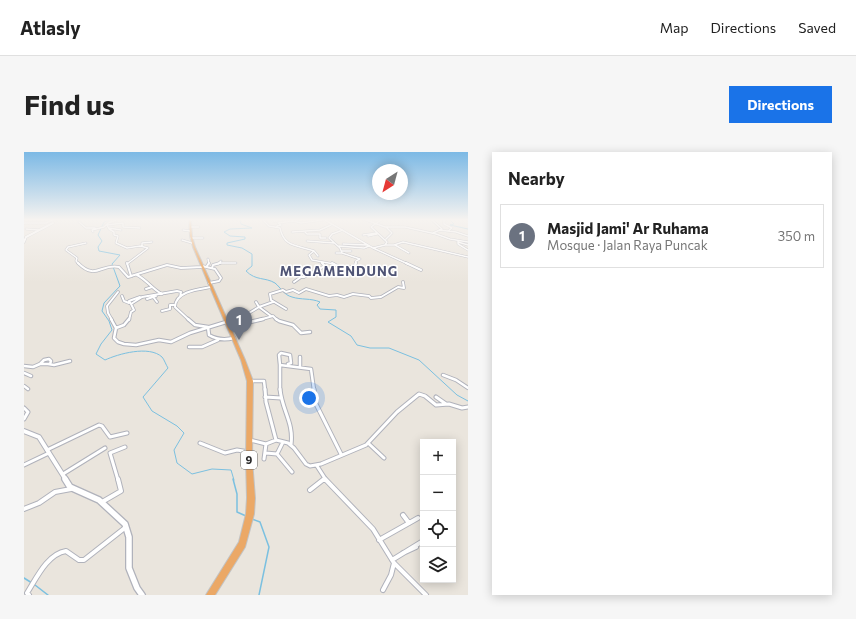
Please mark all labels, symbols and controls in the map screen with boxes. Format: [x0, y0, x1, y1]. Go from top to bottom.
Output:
text: Atlasly [20, 16, 81, 39]
text: Map [660, 19, 689, 36]
text: Directions [711, 19, 776, 36]
text: Saved [798, 19, 836, 36]
button: Directions [729, 86, 832, 123]
text: Find us [24, 87, 115, 121]
north arrow [372, 164, 408, 200]
text: Nearby [508, 168, 565, 189]
text: Masjid Jami' Ar Ruhama [547, 219, 709, 237]
text: 1 [519, 228, 525, 244]
text: 350 m [778, 228, 815, 244]
text: Mosque · Jalan Raya Puncak [547, 237, 708, 253]
district label: MEGAMENDUNG [280, 263, 398, 279]
pin: 1 [226, 307, 252, 340]
your location [299, 388, 319, 408]
map controls [420, 439, 456, 583]
button: + [420, 439, 456, 475]
road number: 9 [241, 451, 257, 469]
button: − [420, 475, 456, 511]
button: locate [420, 511, 456, 547]
button: layers [420, 547, 456, 583]

